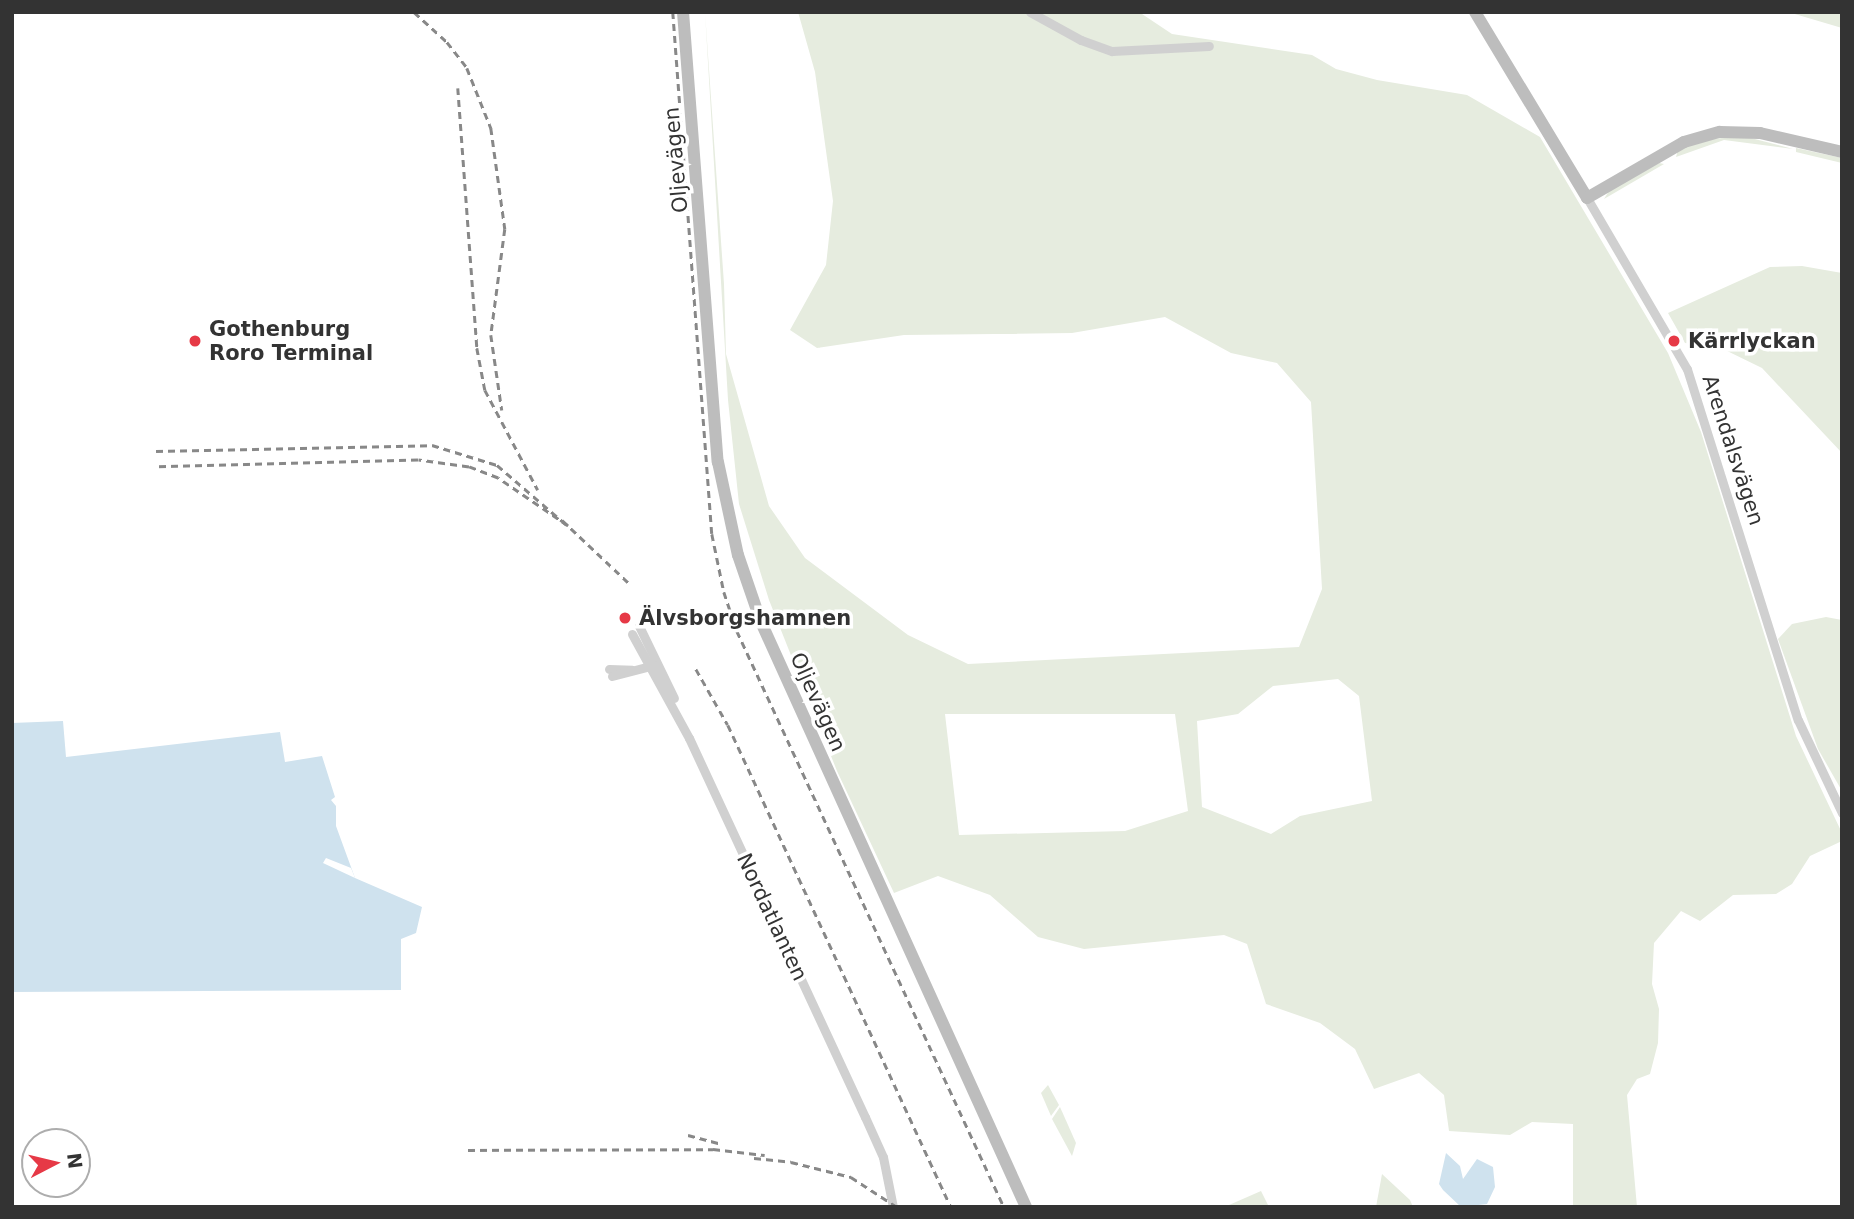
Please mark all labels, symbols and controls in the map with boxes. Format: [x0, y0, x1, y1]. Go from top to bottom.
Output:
street label: Oljevägen [659, 106, 693, 214]
place label: Gothenburg Roro Terminal [209, 316, 373, 366]
place label: Kärrlyckan [1688, 328, 1816, 354]
marker: Gothenburg Roro Terminal [187, 333, 203, 349]
marker: Kärrlyckan [1666, 333, 1682, 349]
street label: Arendalsvägen [1697, 372, 1769, 528]
place label: Älvsborgshamnen [639, 605, 851, 631]
marker: Älvsborgshamnen [617, 610, 633, 626]
street label: Oljevägen [785, 648, 851, 756]
street label: Nordatlanten [731, 849, 813, 985]
north arrow [21, 1128, 91, 1198]
text: N [63, 1151, 87, 1170]

